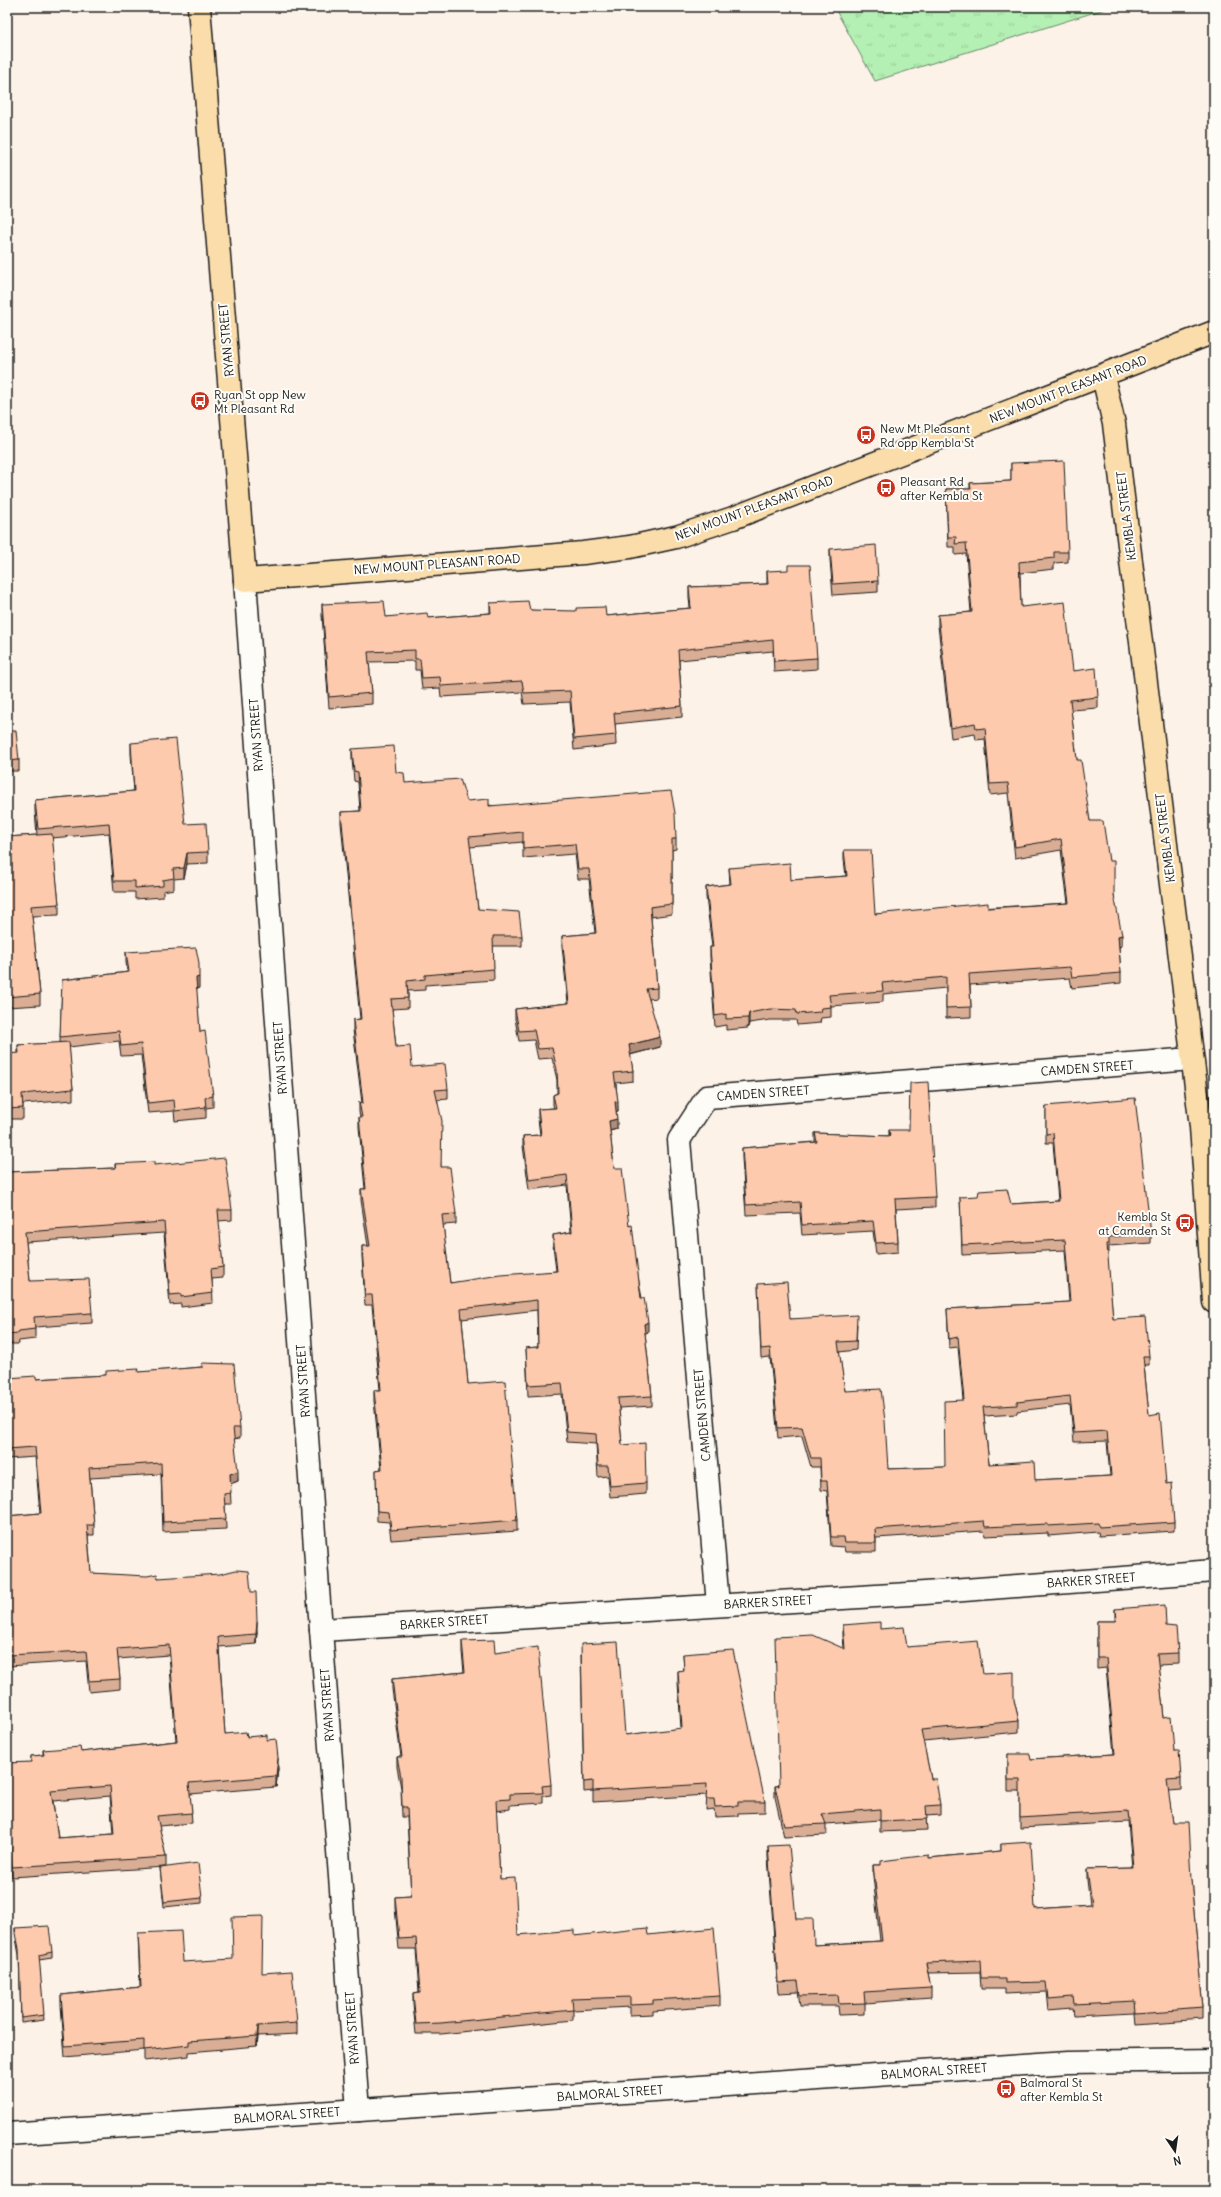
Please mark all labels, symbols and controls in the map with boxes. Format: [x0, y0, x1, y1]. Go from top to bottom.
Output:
street label: RYAN STREET [215, 303, 237, 377]
street label: NEW MOUNT PLEASANT ROAD [987, 352, 1149, 426]
place label: Ryan St opp New Mt Pleasant Rd [214, 387, 306, 416]
bus stop icon: Ryan St opp New Mt Pleasant Rd [189, 390, 211, 412]
place label: New Mt Pleasant Rd opp Kembla St [880, 421, 974, 450]
bus stop icon: New Mt Pleasant Rd opp Kembla St [855, 424, 877, 446]
street label: KEMBLA STREET [1113, 470, 1139, 562]
street label: NEW MOUNT PLEASANT ROAD [673, 472, 835, 544]
place label: Pleasant Rd after Kembla St [900, 474, 983, 503]
bus stop icon: Pleasant Rd after Kembla St [875, 477, 897, 499]
street label: NEW MOUNT PLEASANT ROAD [353, 551, 521, 577]
street label: RYAN STREET [246, 698, 266, 772]
street label: KEMBLA STREET [1152, 792, 1178, 884]
street label: RYAN STREET [270, 1021, 290, 1095]
street label: CAMDEN STREET [1040, 1057, 1134, 1079]
street label: CAMDEN STREET [716, 1082, 810, 1104]
place label: Kembla St at Camden St [1098, 1209, 1171, 1238]
bus stop icon: Kembla St at Camden St [1174, 1212, 1196, 1234]
street label: RYAN STREET [293, 1344, 313, 1418]
street label: CAMDEN STREET [690, 1368, 714, 1462]
street label: BARKER STREET [1046, 1569, 1136, 1591]
street label: BARKER STREET [723, 1592, 813, 1612]
street label: BARKER STREET [399, 1611, 489, 1633]
street label: RYAN STREET [317, 1668, 337, 1742]
street label: RYAN STREET [342, 1991, 362, 2065]
street label: BALMORAL STREET [880, 2060, 988, 2082]
place label: Balmoral St after Kembla St [1020, 2075, 1103, 2104]
bus stop icon: Balmoral St after Kembla St [995, 2078, 1017, 2100]
street label: BALMORAL STREET [556, 2082, 664, 2104]
street label: BALMORAL STREET [233, 2104, 341, 2126]
north arrow [1155, 2131, 1195, 2171]
text: N [1172, 2153, 1183, 2168]

